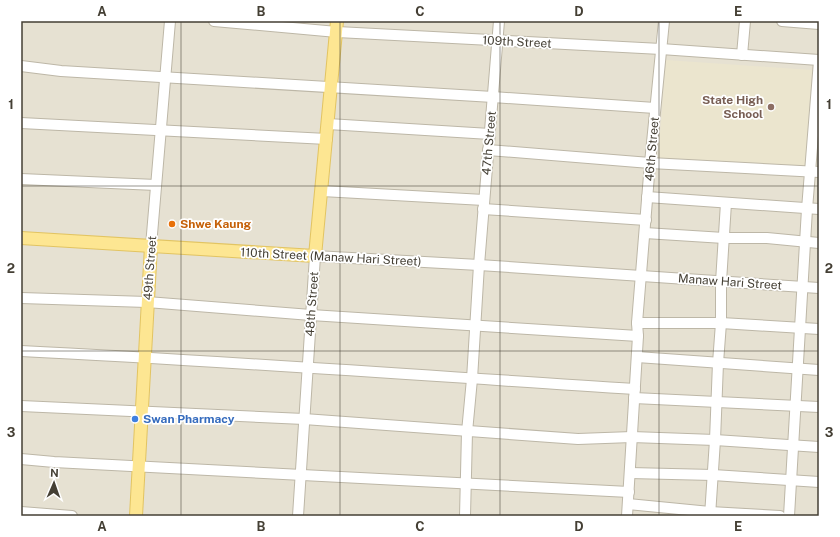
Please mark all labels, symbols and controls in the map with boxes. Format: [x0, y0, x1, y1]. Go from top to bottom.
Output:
text: A [97, 4, 107, 19]
text: B [257, 4, 266, 19]
text: C [415, 4, 425, 19]
text: D [574, 4, 584, 19]
text: E [734, 4, 742, 19]
street label: 109th Street [482, 33, 552, 51]
place label: State High School [702, 93, 763, 121]
text: 1 [8, 97, 14, 112]
text: 1 [826, 97, 832, 112]
marker: State High School [766, 102, 776, 112]
street label: 47th Street [479, 110, 499, 176]
street label: 46th Street [642, 116, 662, 182]
place label: Shwe Kaung [180, 217, 252, 231]
marker: Shwe Kaung [167, 219, 177, 229]
street label: 49th Street [141, 235, 159, 301]
street label: 110th Street (Manaw Hari Street) [240, 245, 422, 269]
text: 2 [7, 261, 15, 276]
text: 2 [825, 261, 833, 276]
street label: 48th Street [303, 271, 321, 337]
street label: Manaw Hari Street [678, 271, 783, 293]
place label: Swan Pharmacy [143, 412, 235, 426]
marker: Swan Pharmacy [130, 414, 140, 424]
text: 3 [7, 425, 16, 440]
text: 3 [825, 425, 834, 440]
north arrow [34, 463, 74, 503]
text: N [50, 467, 59, 479]
text: A [97, 519, 107, 534]
text: B [257, 519, 266, 534]
text: C [415, 519, 425, 534]
text: D [574, 519, 584, 534]
text: E [734, 519, 742, 534]

